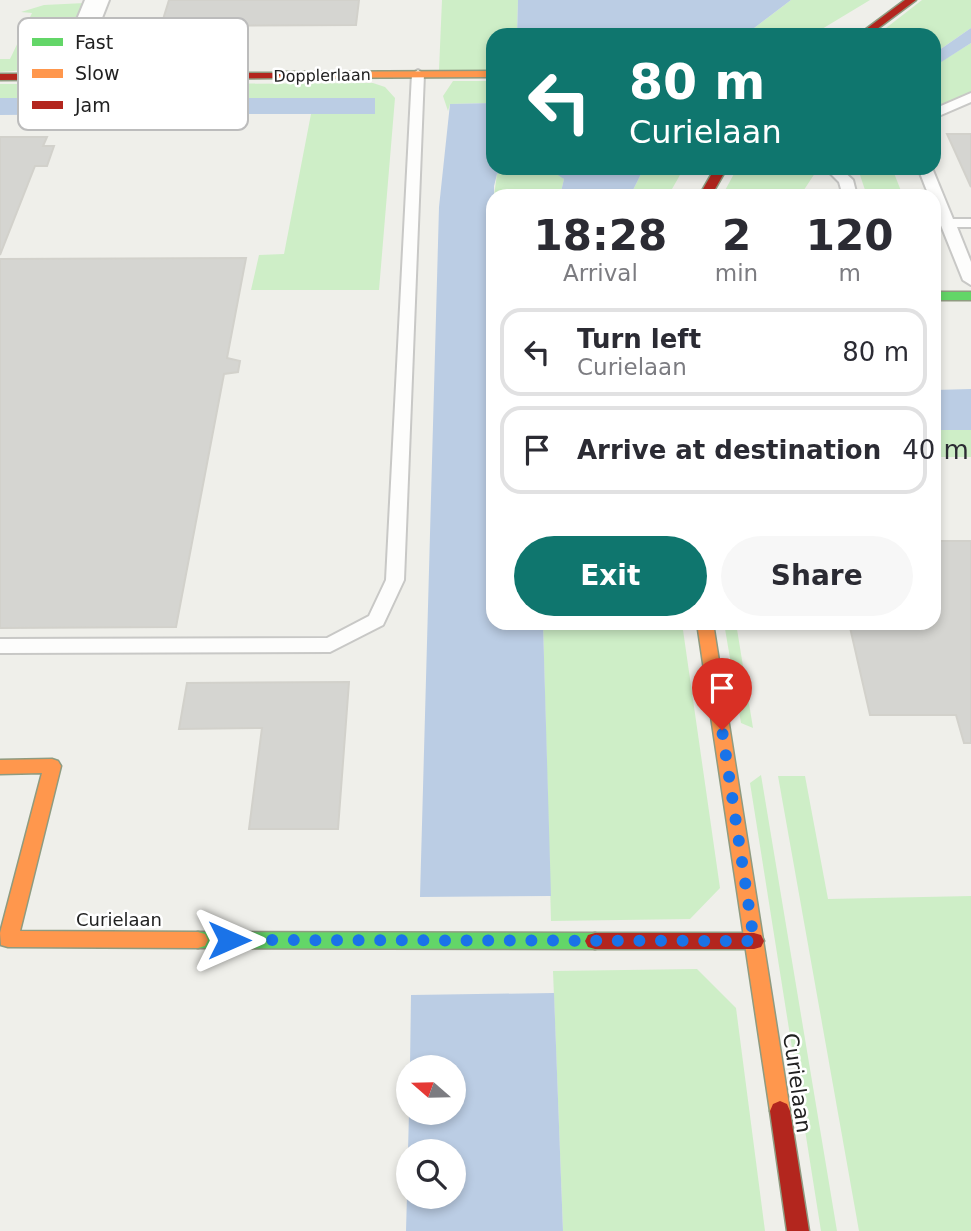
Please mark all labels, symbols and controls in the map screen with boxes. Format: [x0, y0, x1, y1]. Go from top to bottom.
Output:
legend [18, 18, 248, 130]
text: Fast [75, 31, 113, 53]
text: 80 m [629, 54, 765, 111]
icon: left [514, 56, 605, 147]
text: Slow [75, 62, 120, 84]
street label: Dopplerlaan [273, 65, 371, 86]
text: Jam [74, 94, 111, 116]
text: Curielaan [629, 113, 782, 151]
text: 18:28 [534, 211, 667, 260]
text: 2 [722, 211, 751, 260]
text: 120 [806, 211, 893, 260]
text: Arrival [563, 260, 638, 286]
text: min [715, 260, 758, 286]
text: m [838, 260, 861, 286]
text: Turn left [577, 324, 701, 354]
icon: left [518, 333, 556, 371]
text: 80 m [842, 337, 909, 367]
text: Curielaan [577, 354, 687, 380]
icon: arrive [518, 431, 556, 469]
text: Arrive at destination [577, 435, 881, 465]
text: 40 m [902, 435, 969, 465]
button: Exit [514, 536, 707, 616]
button: Share [721, 536, 913, 616]
pin [692, 658, 752, 730]
icon: arrive [703, 669, 741, 707]
position arrow [192, 903, 266, 977]
street label: Curielaan [76, 909, 162, 930]
street label: Curielaan [778, 1032, 816, 1134]
north arrow [396, 1055, 466, 1125]
map controls [396, 1055, 466, 1209]
button: search [396, 1139, 466, 1209]

